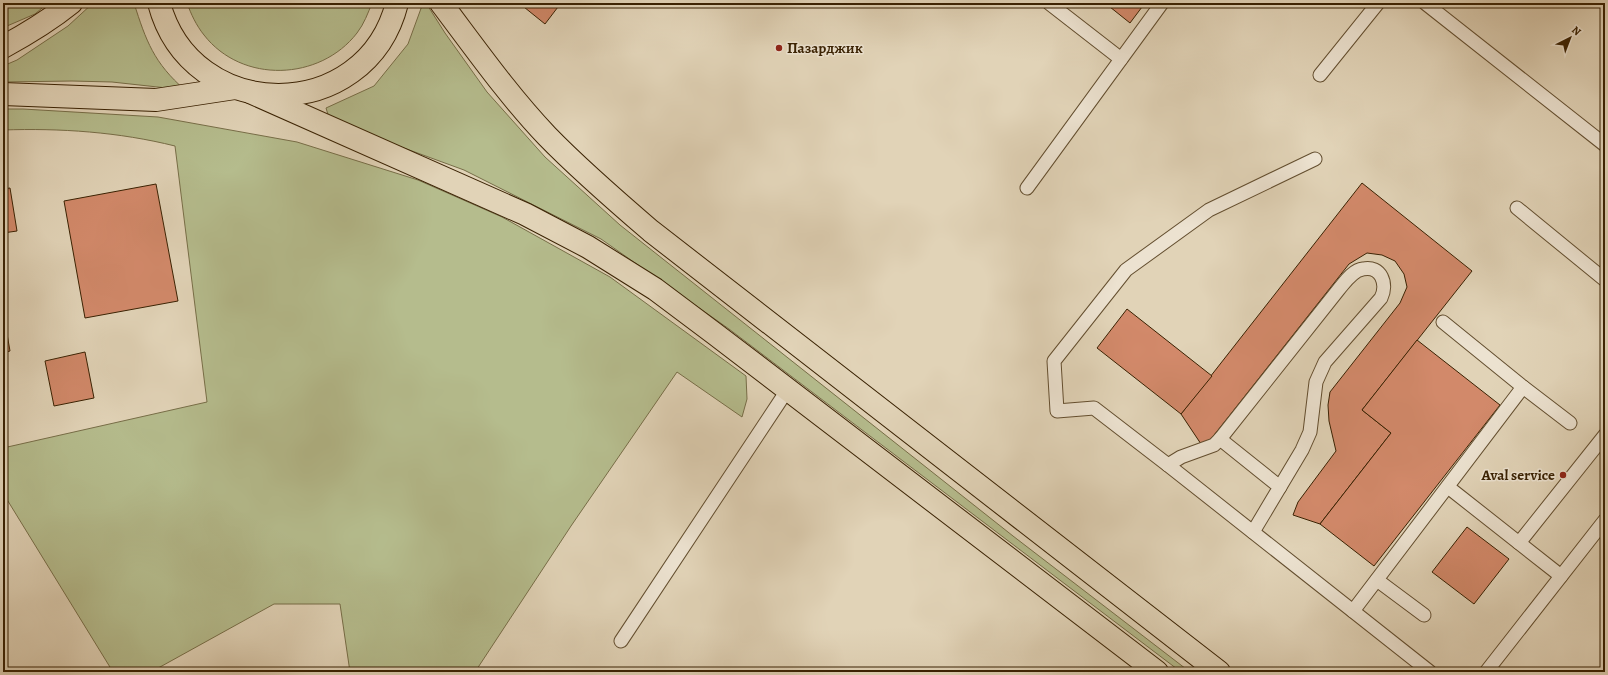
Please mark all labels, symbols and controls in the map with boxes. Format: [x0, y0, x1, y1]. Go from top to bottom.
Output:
north arrow [1550, 18, 1590, 58]
text: N [1568, 23, 1584, 39]
place label: Пазарджик [787, 38, 863, 58]
marker: Пазарджик [774, 43, 784, 53]
place label: Aval service [1480, 465, 1555, 485]
marker: Aval service [1558, 470, 1568, 480]

